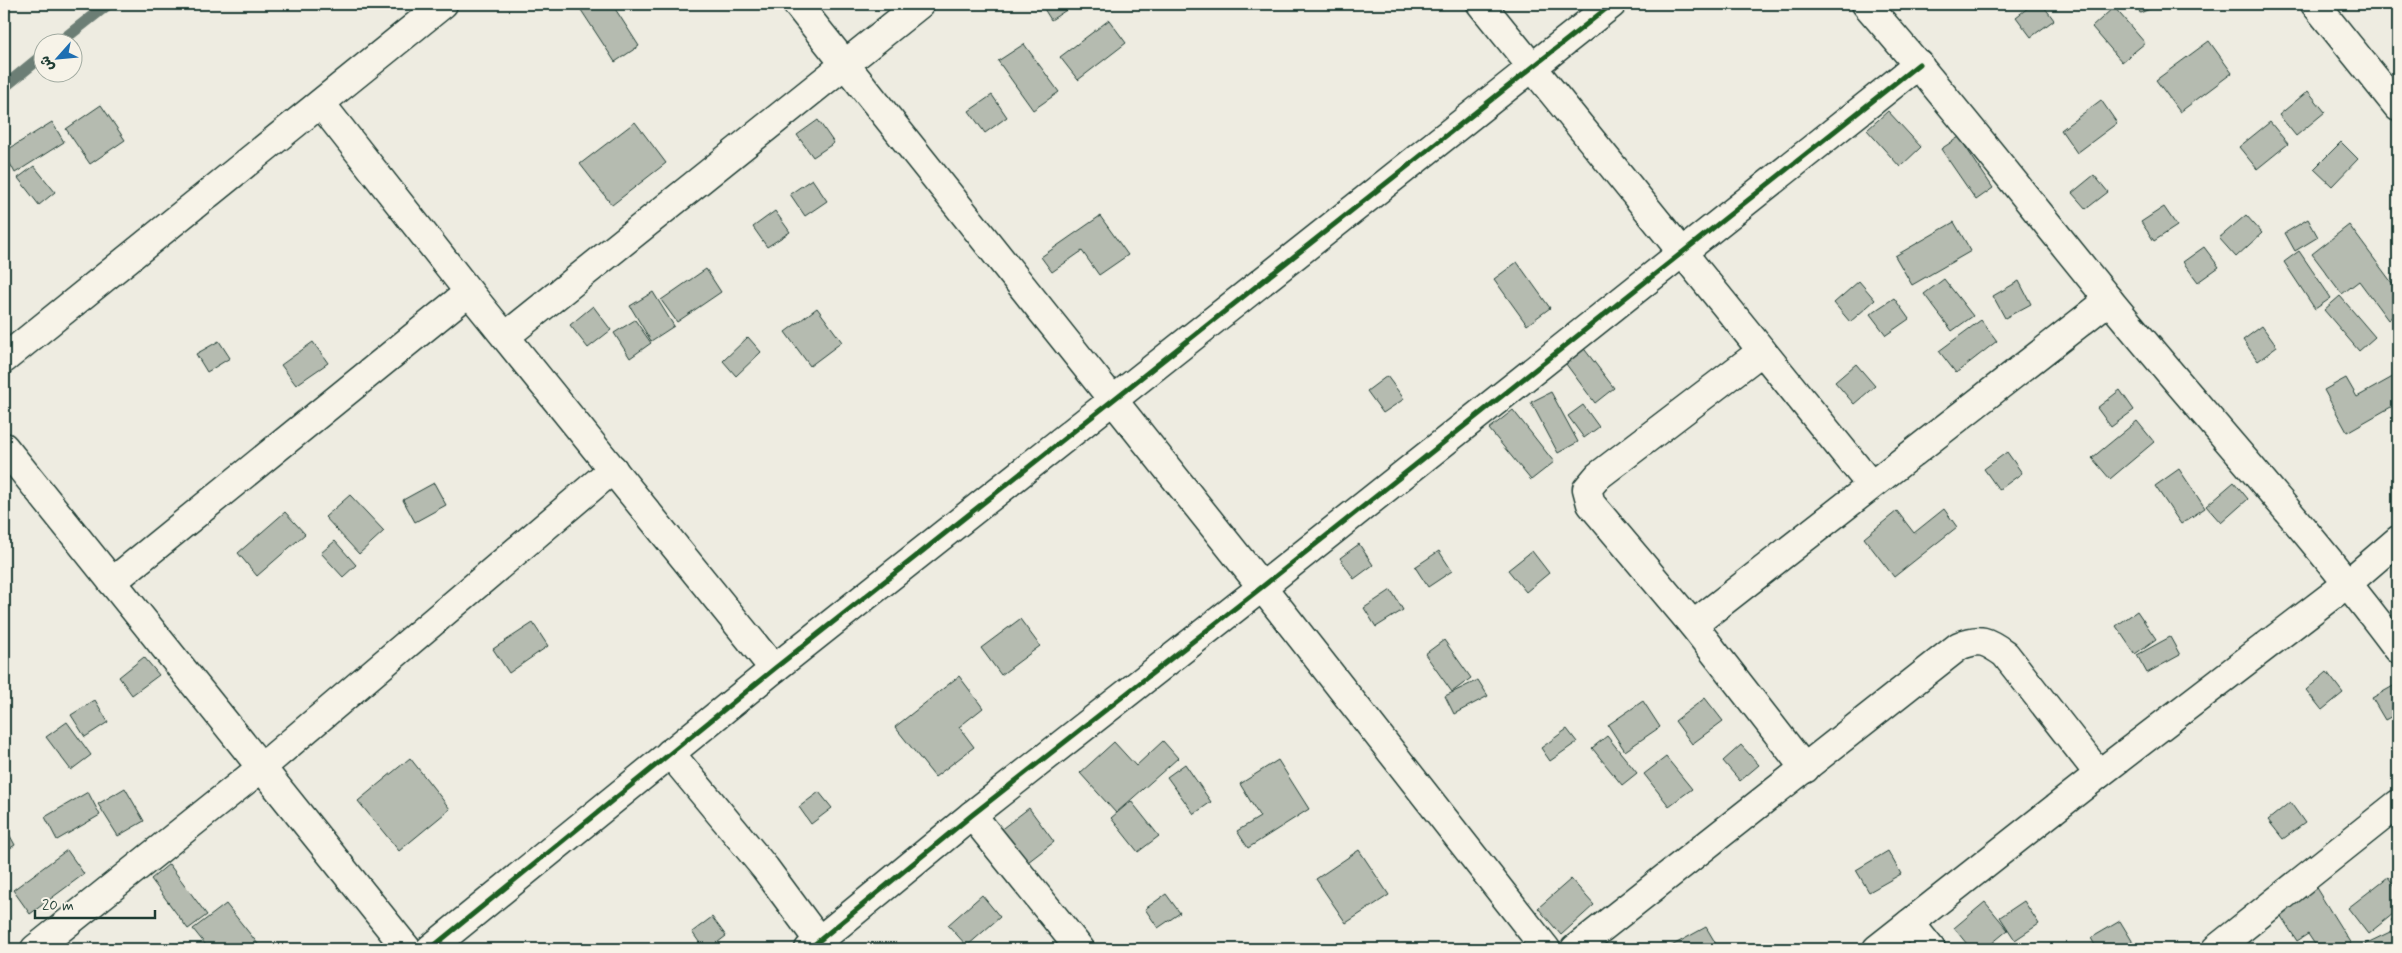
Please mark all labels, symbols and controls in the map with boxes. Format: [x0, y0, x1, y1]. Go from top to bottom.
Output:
north arrow [32, 32, 82, 82]
text: ش [36, 52, 59, 74]
scale bar [35, 888, 155, 920]
text: 20 m [42, 896, 74, 916]

